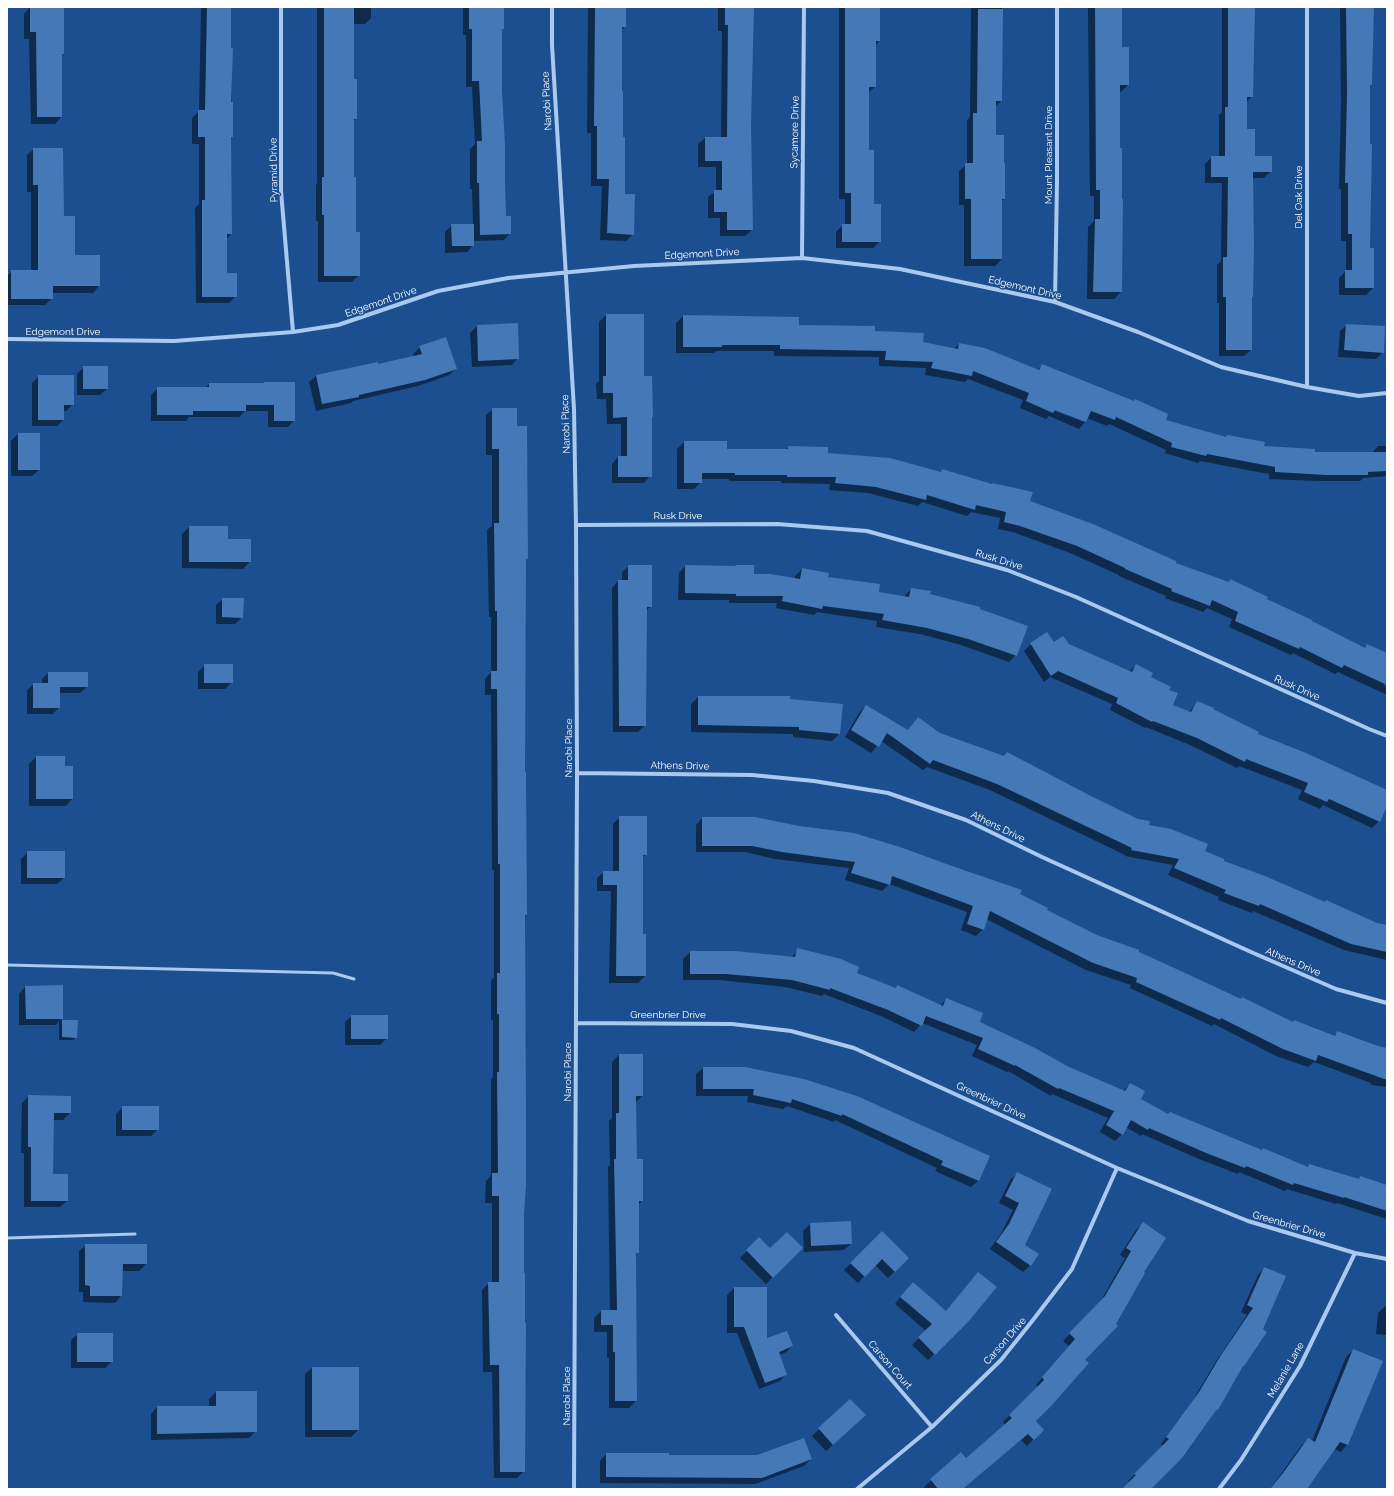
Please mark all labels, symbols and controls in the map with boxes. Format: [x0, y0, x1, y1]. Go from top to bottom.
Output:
street label: Narobi Place [539, 71, 555, 131]
street label: Sycamore Drive [788, 95, 802, 169]
street label: Mount Pleasant Drive [1043, 106, 1055, 204]
street label: Pyramid Drive [267, 138, 281, 202]
street label: Del Oak Drive [1293, 166, 1305, 228]
street label: Edgemont Drive [664, 246, 740, 262]
street label: Edgemont Drive [987, 274, 1063, 302]
street label: Edgemont Drive [344, 284, 418, 320]
street label: Edgemont Drive [26, 326, 100, 338]
street label: Narobi Place [559, 394, 573, 454]
street label: Rusk Drive [654, 510, 702, 522]
street label: Rusk Drive [974, 547, 1024, 573]
street label: Rusk Drive [1272, 673, 1322, 703]
street label: Narobi Place [563, 718, 575, 778]
street label: Athens Drive [651, 759, 709, 773]
street label: Athens Drive [969, 809, 1027, 845]
street label: Athens Drive [1264, 945, 1322, 979]
street label: Greenbrier Drive [630, 1009, 706, 1021]
street label: Narobi Place [562, 1042, 574, 1102]
street label: Greenbrier Drive [954, 1080, 1028, 1122]
street label: Greenbrier Drive [1251, 1209, 1327, 1241]
street label: Carson Drive [981, 1315, 1029, 1367]
street label: Carson Court [866, 1338, 914, 1392]
street label: Melanie Lane [1265, 1340, 1307, 1400]
street label: Narobi Place [561, 1366, 573, 1426]

